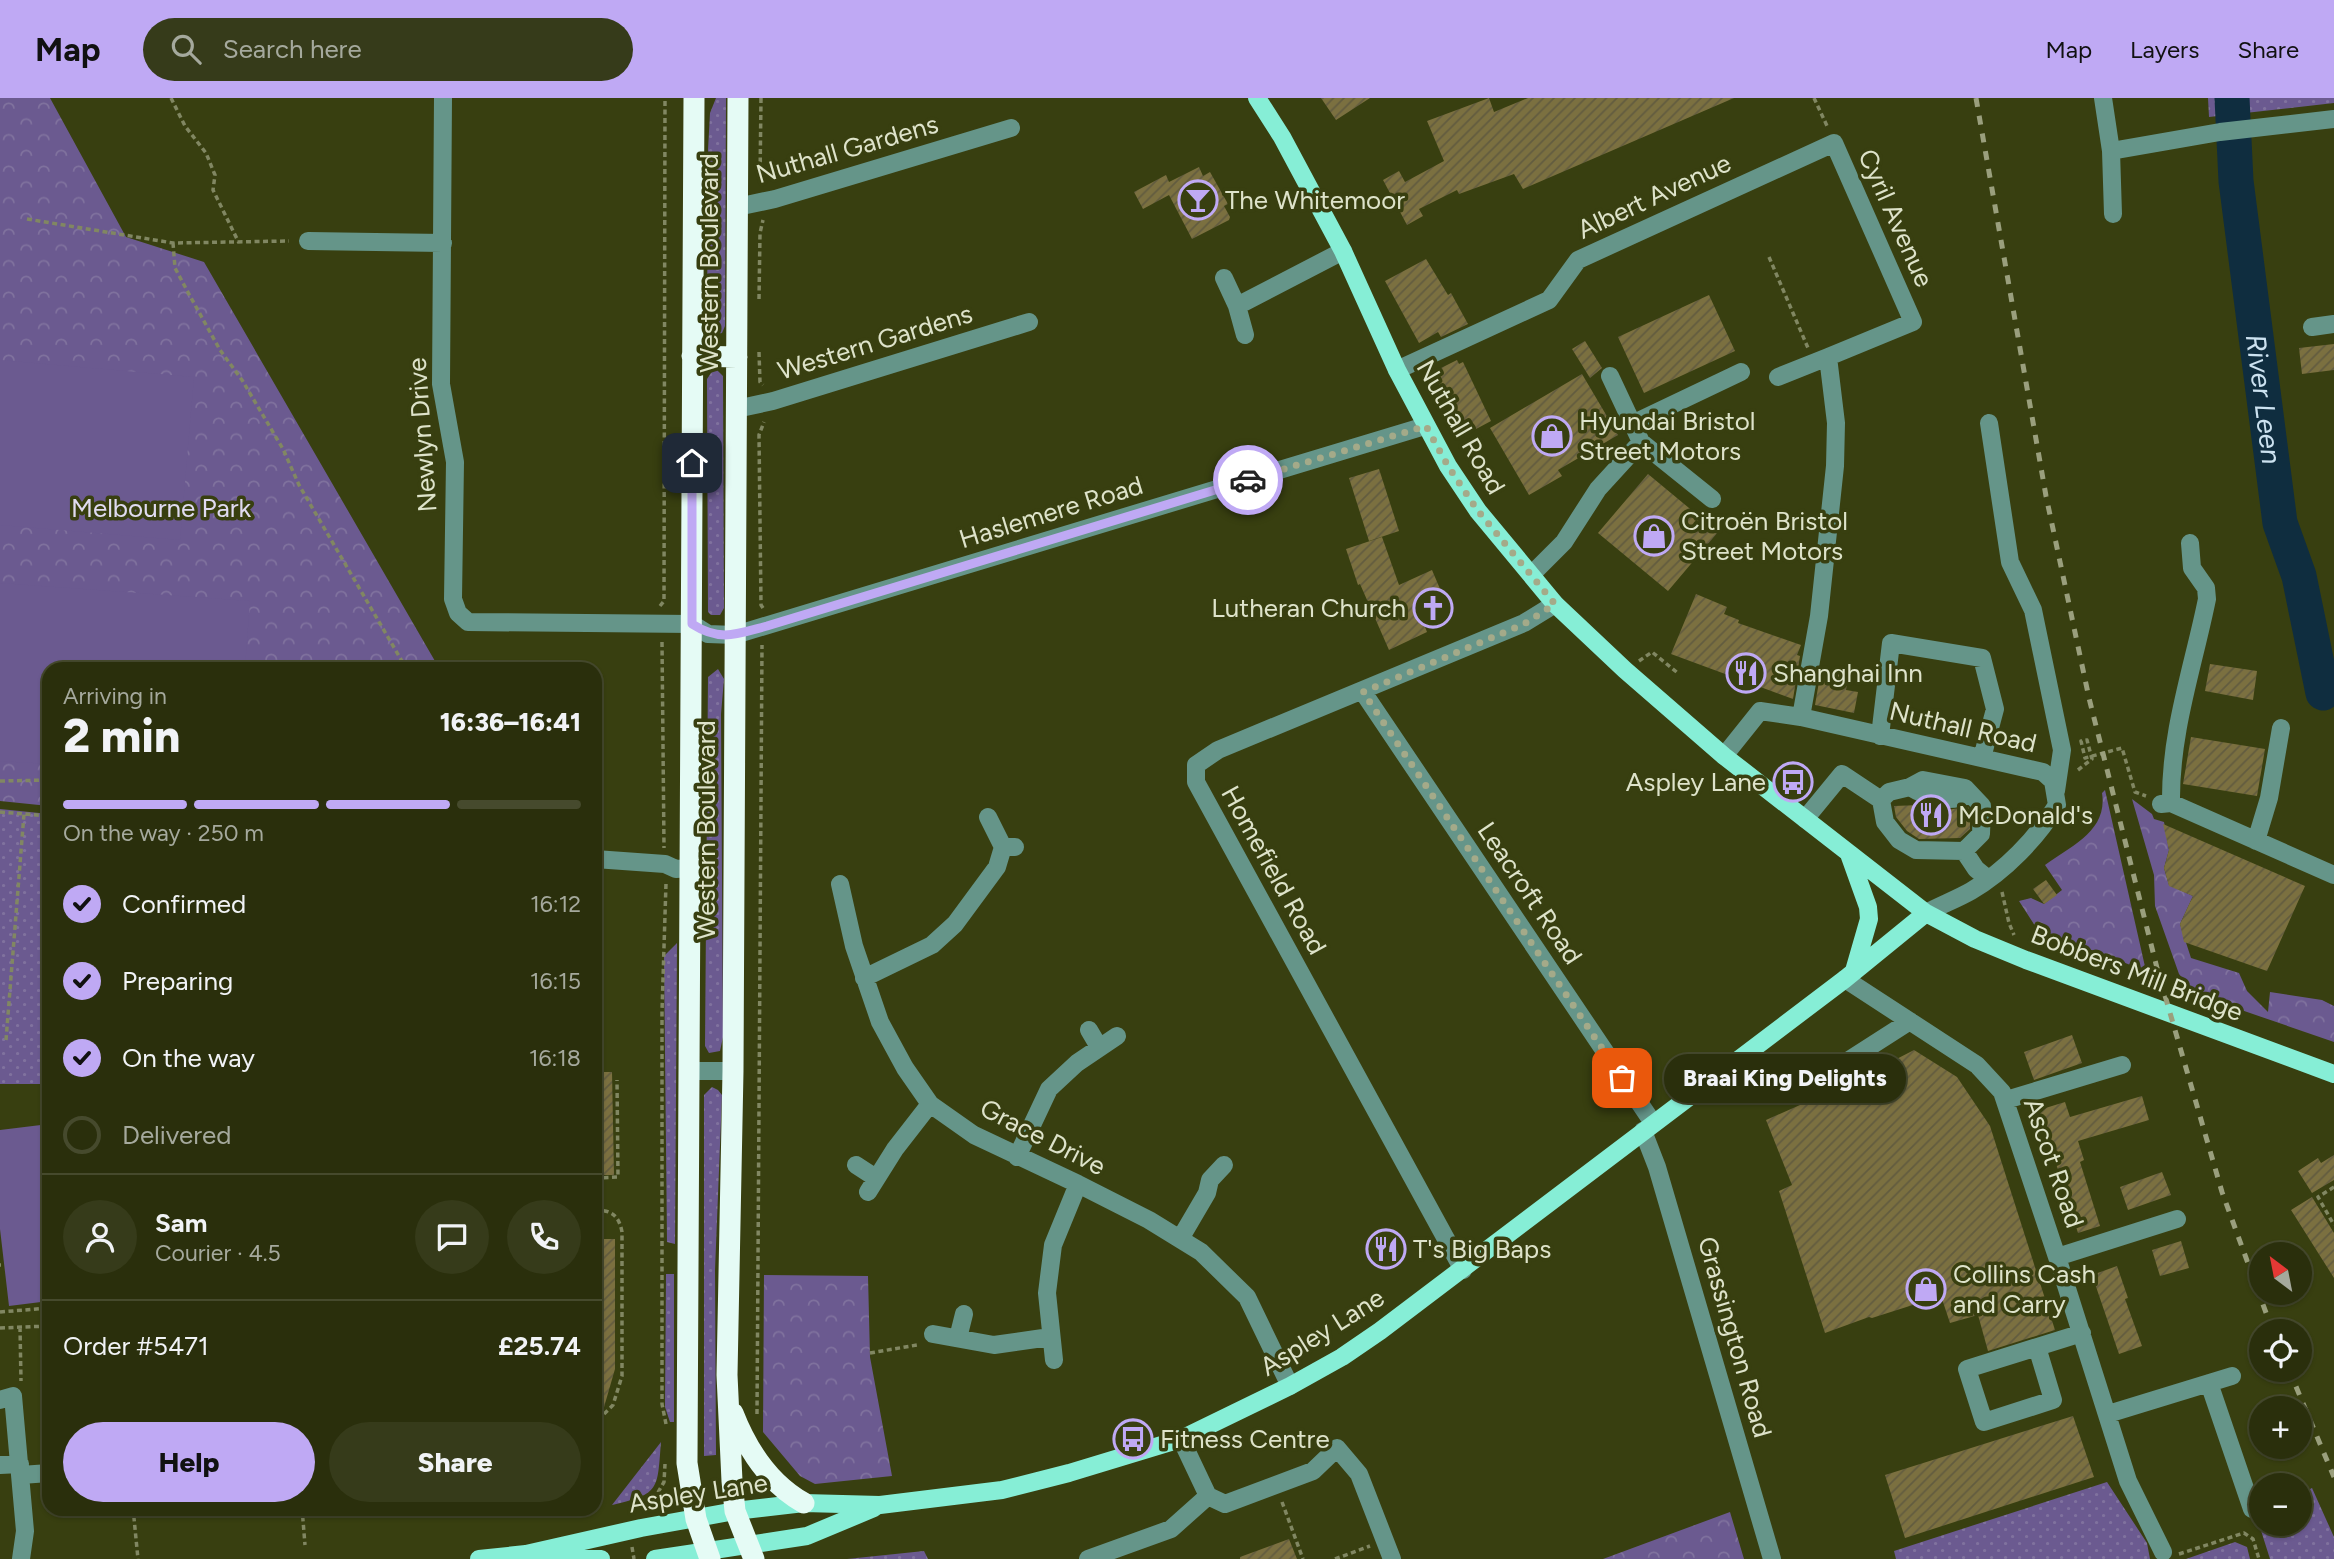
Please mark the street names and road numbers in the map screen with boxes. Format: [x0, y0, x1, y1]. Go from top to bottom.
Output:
street label: Nuthall Gardens [752, 108, 942, 190]
street label: Cyril Avenue [1851, 144, 1941, 292]
street label: Albert Avenue [1572, 146, 1736, 246]
street label: Western Boulevard [693, 153, 725, 373]
street label: Western Gardens [774, 297, 976, 387]
street label: Nuthall Road [1410, 354, 1512, 500]
street label: Newlyn Drive [401, 357, 443, 513]
street label: Haslemere Road [955, 469, 1147, 555]
street label: Nuthall Road [1886, 695, 2040, 759]
street label: Western Boulevard [690, 720, 722, 940]
street label: Homefield Road [1214, 780, 1334, 960]
street label: Leacroft Road [1471, 816, 1589, 970]
street label: Bobbers Mill Bridge [2027, 918, 2247, 1028]
street label: Grace Drive [975, 1092, 1111, 1182]
street label: Ascot Road [2017, 1094, 2091, 1232]
street label: Grassington Road [1691, 1233, 1779, 1441]
street label: Aspley Lane [1254, 1281, 1390, 1383]
street label: Aspley Lane [626, 1466, 770, 1520]

